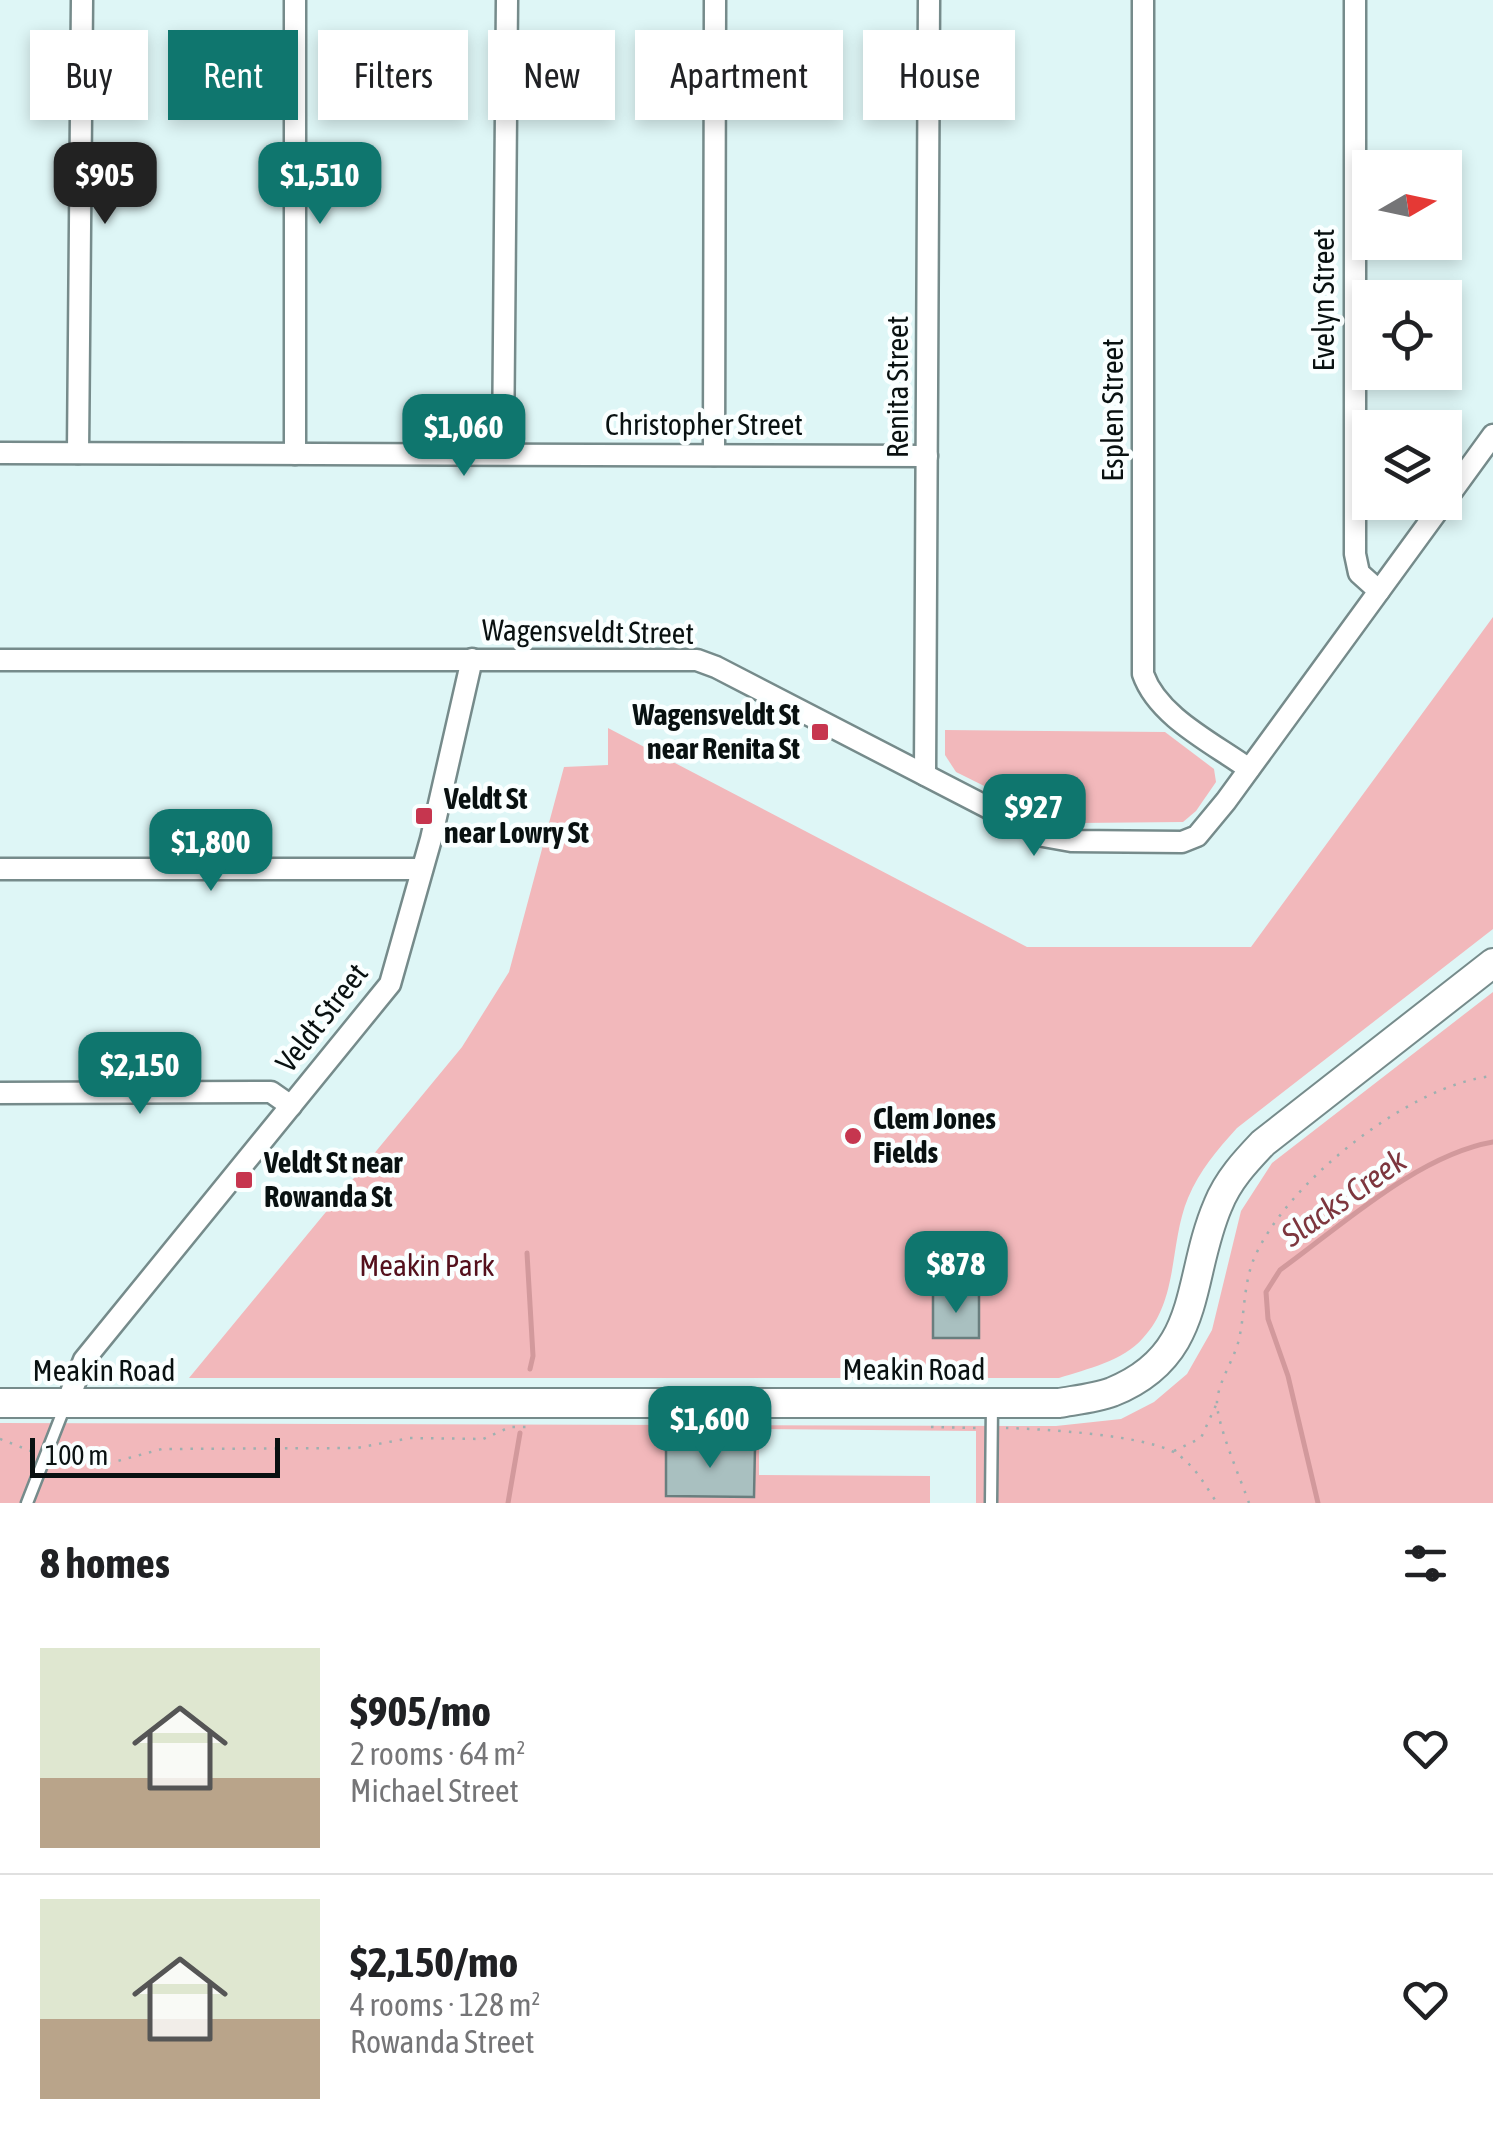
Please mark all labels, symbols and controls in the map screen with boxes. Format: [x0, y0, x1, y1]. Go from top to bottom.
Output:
chip: Buy [30, 30, 148, 120]
chip: Rent [168, 30, 298, 120]
chip: Filters [318, 30, 468, 120]
chip: New [488, 30, 615, 120]
chip: Apartment [635, 30, 843, 120]
chip: House [863, 30, 1015, 120]
pin: $905 [46, 142, 164, 227]
pin: $1,510 [239, 142, 401, 227]
north arrow [1352, 150, 1462, 260]
map controls [1352, 150, 1462, 520]
text: $905 [76, 156, 134, 193]
text: $1,510 [280, 156, 360, 193]
street label: Evelyn Street [1306, 229, 1340, 371]
button: locate [1352, 280, 1462, 390]
street label: Renita Street [880, 316, 914, 458]
street label: Esplen Street [1095, 338, 1129, 482]
pin: $1,060 [383, 394, 545, 479]
street label: Christopher Street [605, 407, 803, 441]
text: $1,060 [424, 408, 504, 445]
button: layers [1352, 410, 1462, 520]
street label: Wagensveldt Street [482, 612, 694, 650]
place label: Wagensveldt St near Renita St [632, 697, 800, 765]
marker: Wagensveldt St near Renita St [809, 721, 831, 743]
pin: $927 [975, 774, 1093, 859]
place label: Veldt St near Lowry St [443, 781, 589, 849]
text: $927 [1005, 788, 1063, 825]
marker: Veldt St near Lowry St [413, 805, 435, 827]
pin: $1,800 [130, 809, 292, 894]
text: $1,800 [171, 823, 251, 860]
street label: Veldt Street [268, 957, 374, 1078]
pin: $2,150 [59, 1032, 221, 1117]
text: $2,150 [100, 1046, 180, 1083]
place label: Clem Jones Fields [873, 1101, 996, 1169]
marker: Clem Jones Fields [842, 1125, 864, 1147]
water label: Slacks Creek [1274, 1141, 1414, 1254]
place label: Veldt St near Rowanda St [263, 1145, 404, 1213]
marker: Veldt St near Rowanda St [233, 1169, 255, 1191]
pin: $878 [897, 1231, 1015, 1316]
text: $878 [927, 1245, 985, 1282]
park label: Meakin Park [359, 1248, 495, 1282]
street label: Meakin Road [843, 1352, 985, 1386]
street label: Meakin Road [33, 1353, 175, 1387]
pin: $1,600 [629, 1386, 791, 1471]
text: $1,600 [670, 1400, 750, 1437]
scale bar [30, 1433, 280, 1478]
text: 100 m [45, 1439, 108, 1471]
icon: filters [1398, 1536, 1453, 1591]
text: 8 homes [40, 1539, 170, 1587]
text: $905/mo [350, 1687, 491, 1735]
icon: home [120, 1688, 240, 1808]
icon: heart [1398, 1721, 1453, 1776]
text: 2 rooms · 64 m² [350, 1735, 525, 1772]
text: Michael Street [350, 1772, 519, 1809]
text: $2,150/mo [350, 1938, 518, 1986]
icon: home [120, 1939, 240, 2059]
icon: heart [1398, 1972, 1453, 2027]
text: 4 rooms · 128 m² [350, 1986, 540, 2023]
text: Rowanda Street [350, 2023, 535, 2060]

